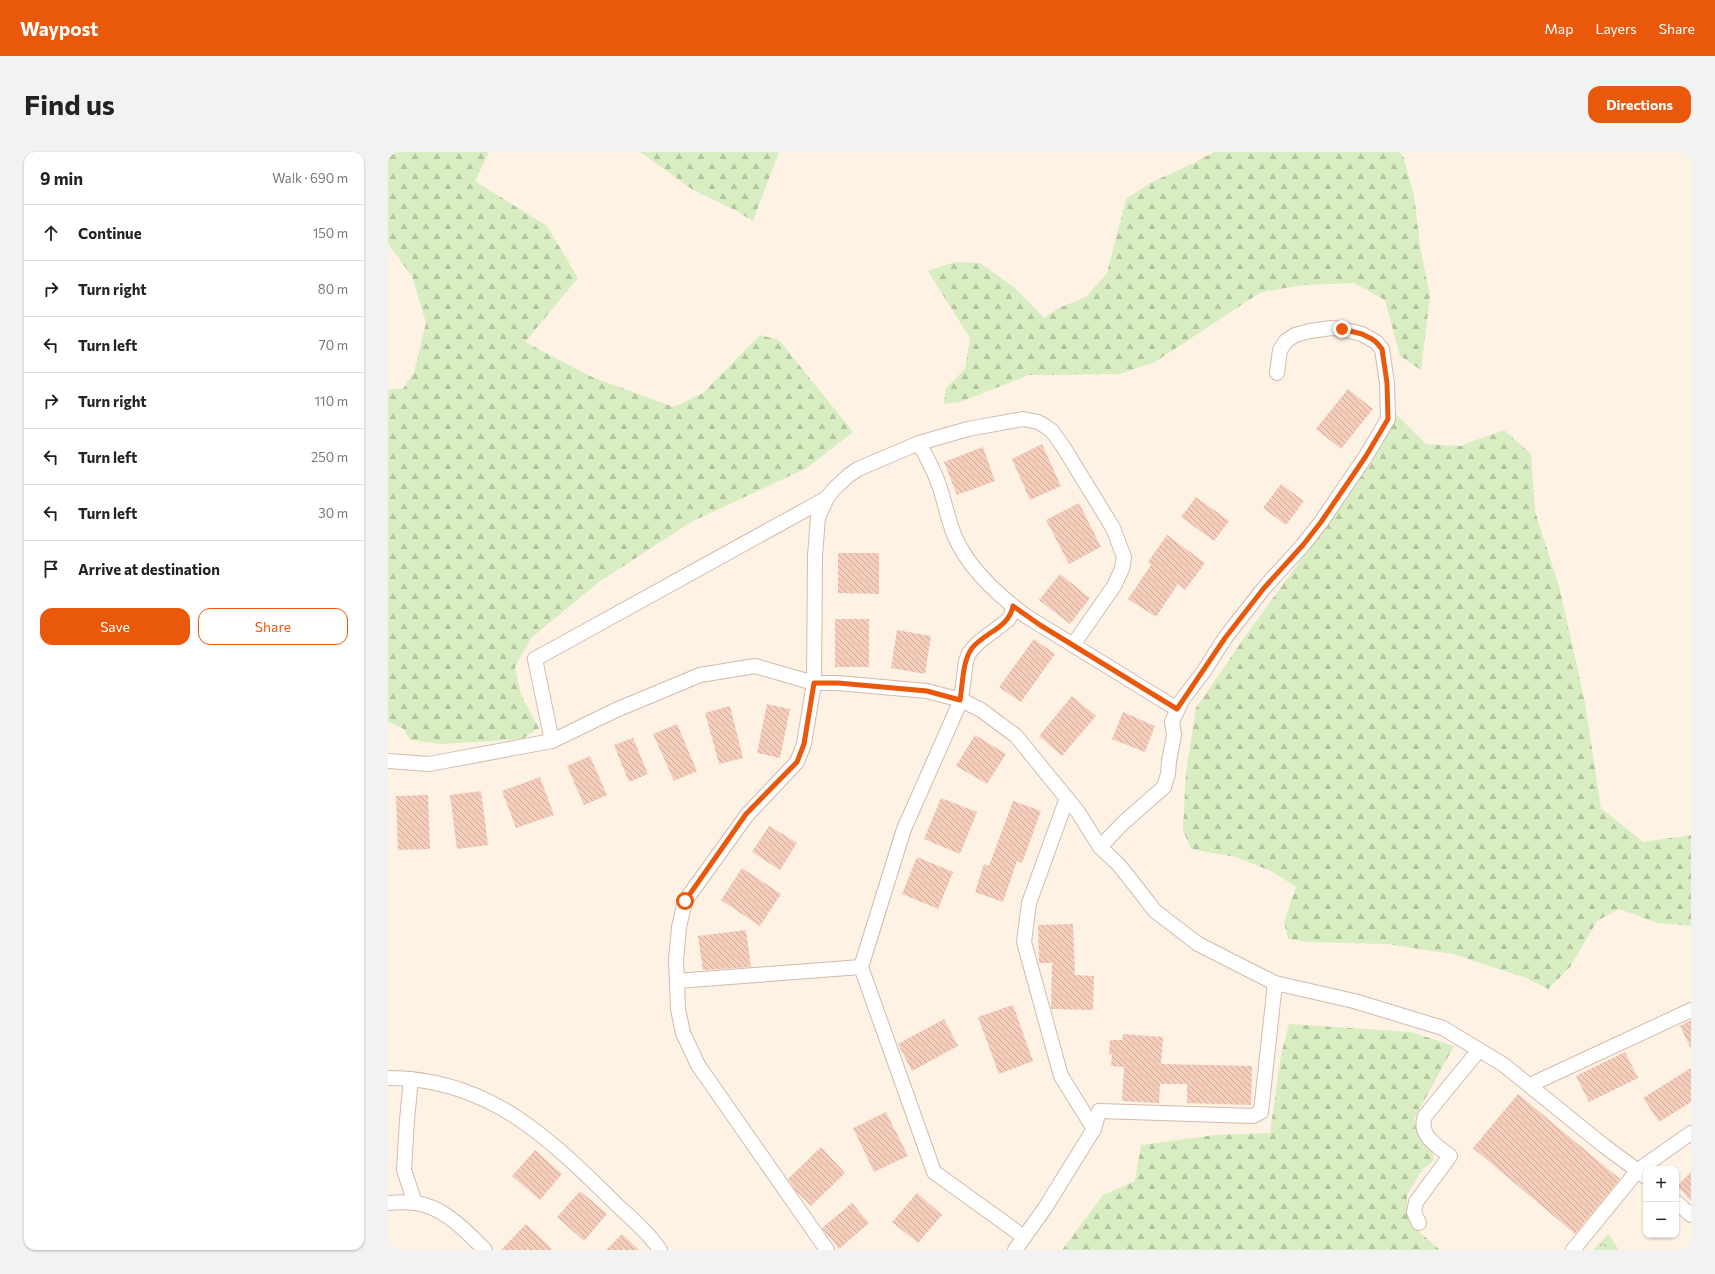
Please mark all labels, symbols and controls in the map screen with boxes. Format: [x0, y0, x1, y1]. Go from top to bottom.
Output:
text: Waypost [20, 17, 98, 40]
text: Map [1545, 20, 1573, 37]
text: Layers [1595, 20, 1637, 37]
text: Share [1659, 20, 1695, 37]
button: Directions [1588, 86, 1691, 123]
text: Find us [24, 87, 115, 121]
text: 9 min [40, 168, 83, 189]
text: Walk · 690 m [272, 170, 348, 186]
icon: ahead [40, 222, 62, 244]
text: Continue [78, 224, 142, 242]
text: 150 m [313, 225, 348, 241]
icon: right [40, 278, 62, 300]
text: Turn right [78, 280, 147, 298]
text: 80 m [318, 281, 348, 297]
route end [1333, 320, 1351, 338]
icon: left [40, 334, 62, 356]
text: Turn left [78, 336, 137, 354]
text: 70 m [319, 337, 348, 353]
icon: right [40, 390, 62, 412]
text: Turn right [78, 392, 147, 410]
text: 110 m [315, 393, 348, 409]
icon: left [40, 446, 62, 468]
text: Turn left [78, 448, 137, 466]
text: 250 m [311, 449, 348, 465]
icon: left [40, 502, 62, 524]
text: Turn left [78, 504, 137, 522]
text: 30 m [318, 505, 348, 521]
icon: arrive [40, 558, 62, 580]
text: Arrive at destination [78, 560, 220, 578]
button: Save [40, 608, 190, 645]
button: Share [198, 608, 348, 645]
route start [676, 892, 694, 910]
map controls [1643, 1166, 1679, 1238]
button: + [1643, 1166, 1679, 1202]
button: − [1643, 1202, 1679, 1238]

